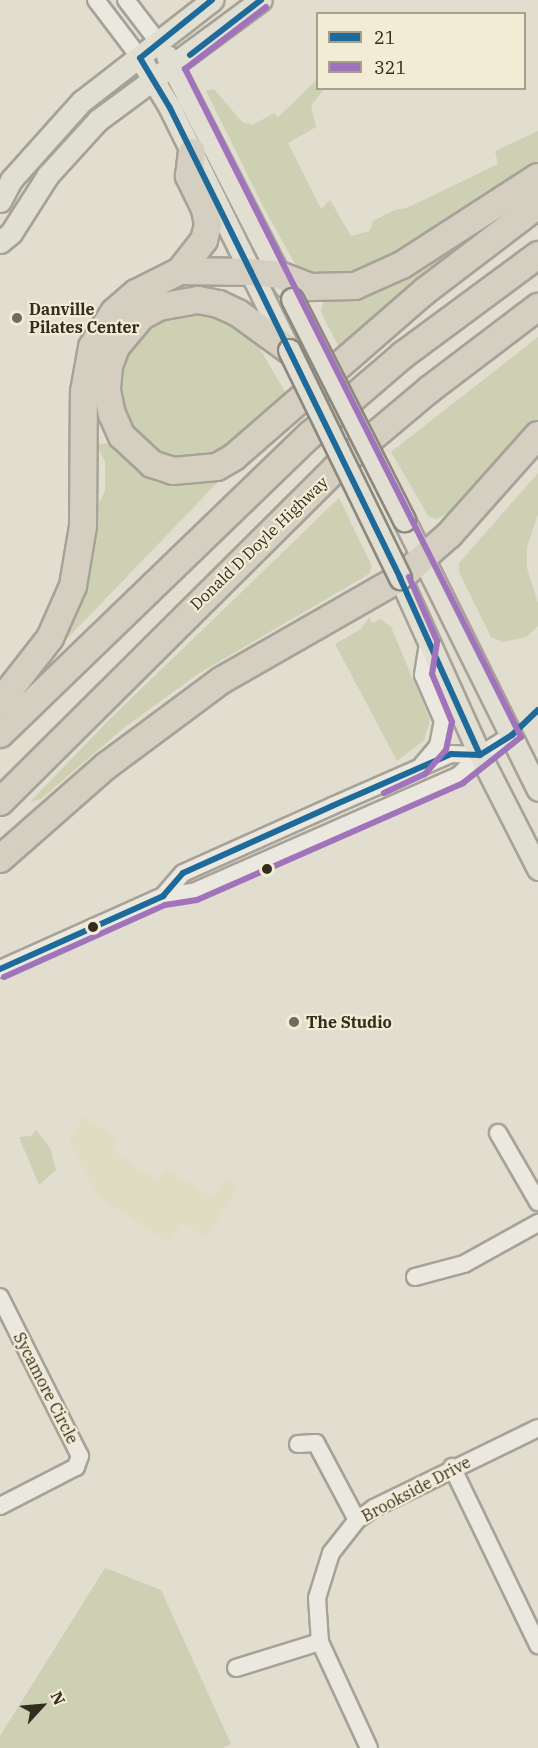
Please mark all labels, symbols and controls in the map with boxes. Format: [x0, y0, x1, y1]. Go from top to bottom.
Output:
legend [316, 12, 526, 90]
text: 21 [374, 26, 396, 49]
text: 321 [374, 56, 406, 79]
place label: Danville Pilates Center [29, 299, 140, 337]
marker: Danville Pilates Center [10, 311, 24, 325]
street label: Donald D Doyle Highway [186, 472, 332, 614]
unlabelled marker [261, 863, 273, 875]
unlabelled marker [87, 921, 99, 933]
place label: The Studio [306, 1012, 392, 1032]
marker: The Studio [287, 1015, 301, 1029]
street label: Sycamore Circle [10, 1329, 82, 1447]
street label: Brookside Drive [358, 1452, 474, 1526]
north arrow [12, 1676, 72, 1736]
text: N [46, 1688, 70, 1708]

